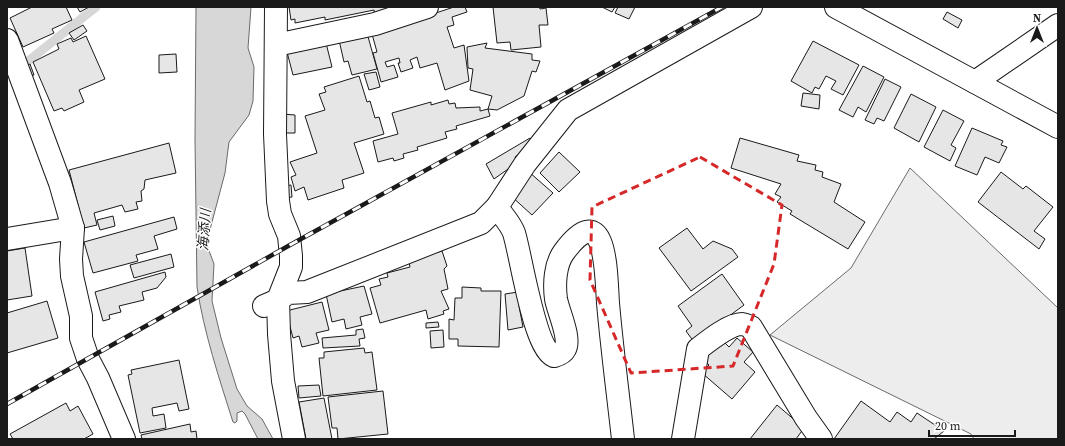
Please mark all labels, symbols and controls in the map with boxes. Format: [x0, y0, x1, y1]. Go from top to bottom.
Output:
north arrow [1017, 8, 1057, 48]
text: N [1033, 11, 1041, 26]
water label: 海添川 [193, 206, 216, 252]
scale bar [929, 412, 1015, 438]
text: 20 m [935, 418, 961, 434]

